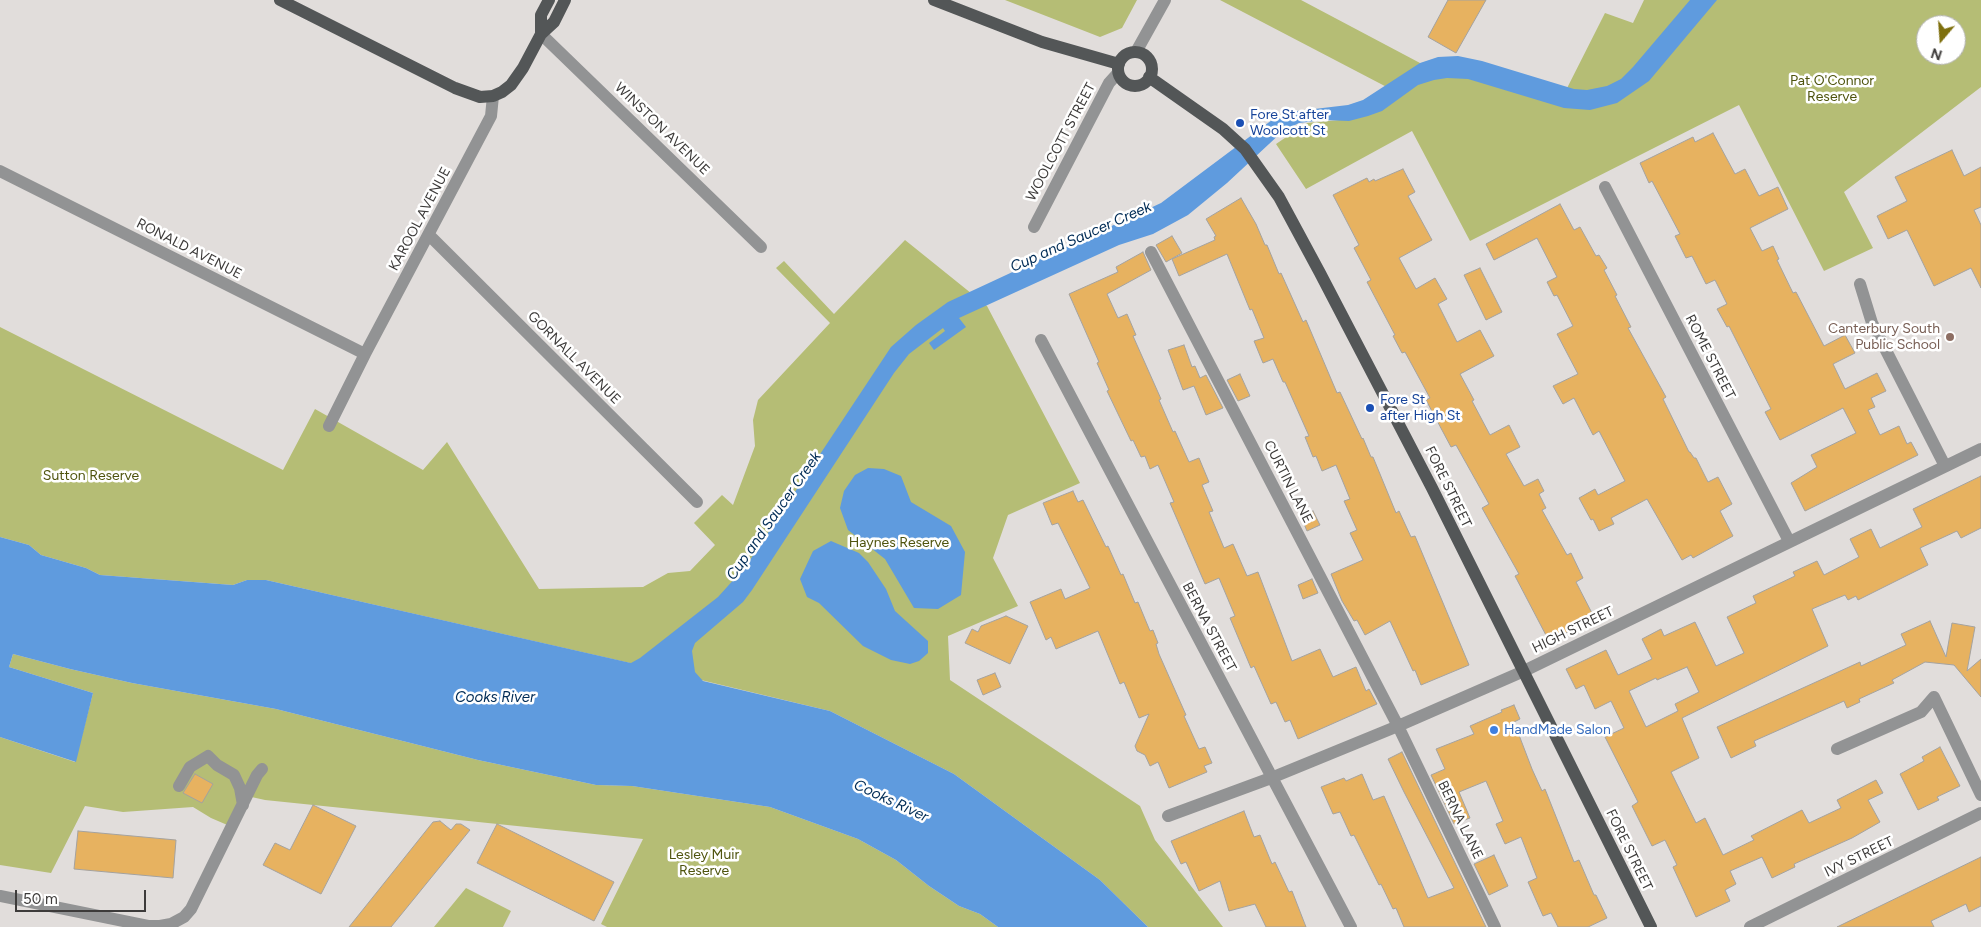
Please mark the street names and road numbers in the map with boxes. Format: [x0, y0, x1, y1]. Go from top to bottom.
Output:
street label: WINSTON AVENUE [611, 79, 713, 179]
street label: WOOLCOTT STREET [1023, 80, 1099, 204]
street label: KAROOL AVENUE [386, 164, 454, 274]
street label: RONALD AVENUE [133, 215, 245, 283]
street label: GORNALL AVENUE [524, 308, 624, 408]
street label: ROME STREET [1681, 312, 1739, 402]
street label: CURTIN LANE [1260, 438, 1316, 526]
street label: FORE STREET [1421, 444, 1475, 530]
street label: BERNA STREET [1178, 579, 1240, 675]
street label: HIGH STREET [1530, 603, 1616, 657]
street label: BERNA LANE [1434, 778, 1486, 862]
street label: FORE STREET [1602, 807, 1656, 893]
street label: IVY STREET [1822, 833, 1896, 881]

